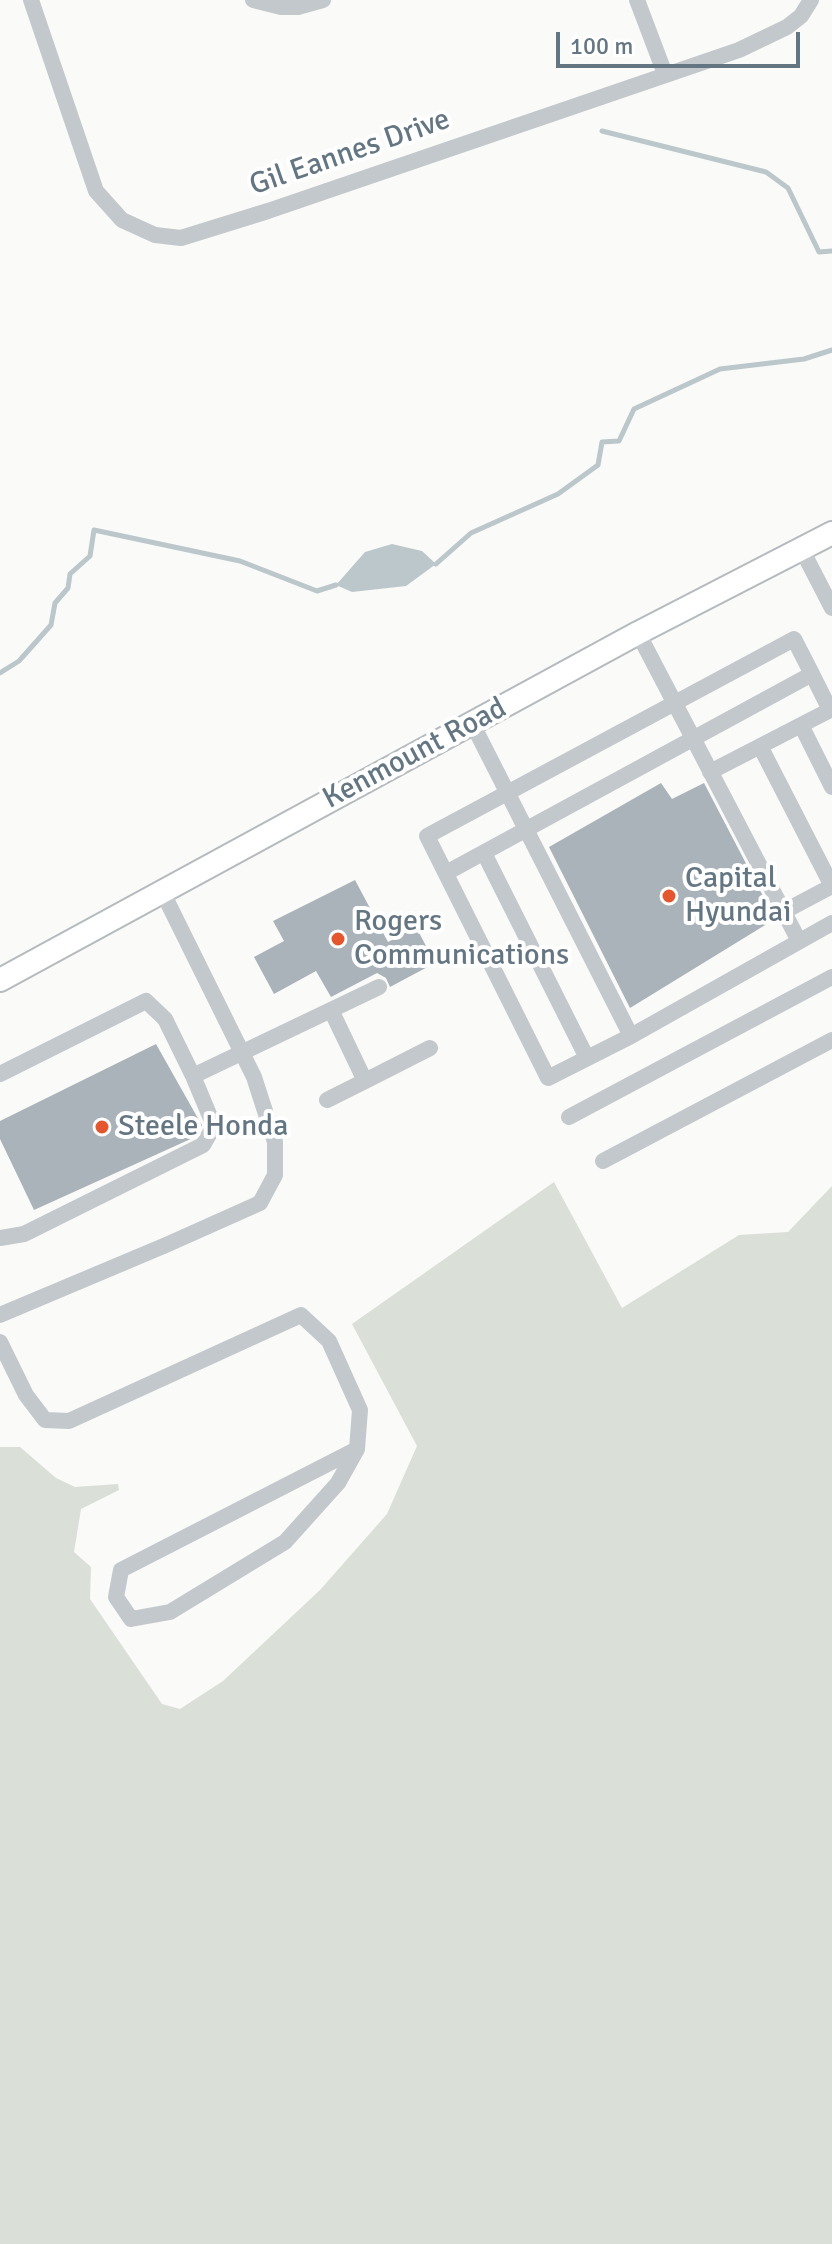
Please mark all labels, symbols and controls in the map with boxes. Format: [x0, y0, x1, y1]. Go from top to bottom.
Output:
scale bar [560, 16, 804, 66]
text: 100 m [570, 31, 633, 61]
street label: Gil Eannes Drive [245, 102, 455, 204]
street label: Kenmount Road [317, 691, 513, 817]
place label: Capital Hyundai [685, 861, 791, 932]
marker: Capital Hyundai [660, 887, 678, 905]
place label: Rogers Communications [354, 904, 569, 974]
marker: Rogers Communications [329, 930, 347, 948]
place label: Steele Honda [118, 1109, 288, 1145]
marker: Steele Honda [93, 1118, 111, 1136]

